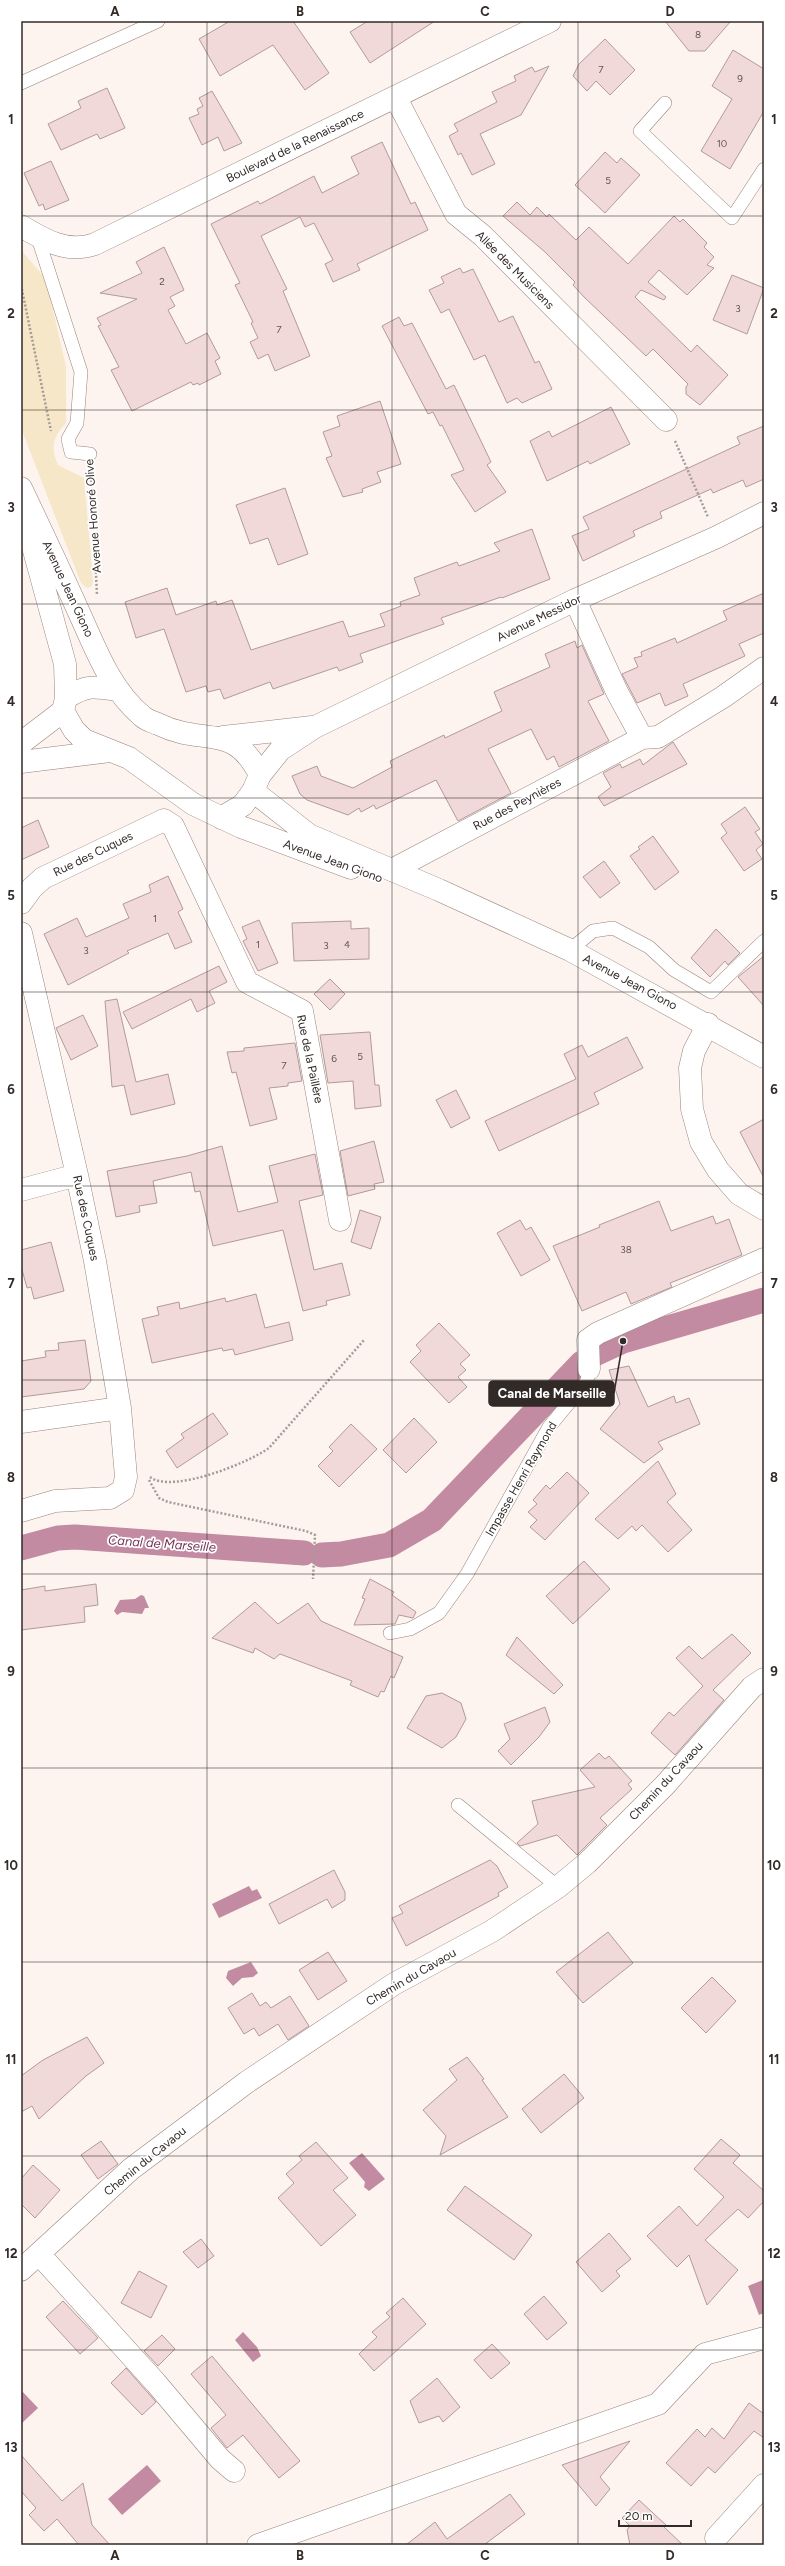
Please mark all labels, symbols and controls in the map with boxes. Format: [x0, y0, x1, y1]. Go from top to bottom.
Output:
text: A [110, 4, 120, 19]
text: B [296, 4, 304, 19]
text: C [480, 4, 490, 19]
text: D [665, 4, 675, 19]
house number: 8 [695, 28, 701, 41]
house number: 7 [598, 63, 604, 76]
house number: 9 [737, 72, 743, 85]
street label: Boulevard de la Renaissance [224, 106, 366, 185]
text: 1 [8, 112, 14, 127]
text: 1 [771, 112, 777, 127]
house number: 10 [717, 137, 727, 150]
house number: 5 [605, 174, 611, 187]
street label: Allée des Musiciens [473, 228, 557, 312]
house number: 2 [159, 275, 165, 288]
house number: 3 [735, 302, 741, 315]
text: 2 [7, 306, 15, 321]
text: 2 [770, 306, 778, 321]
house number: 7 [276, 323, 282, 336]
street label: Avenue Honoré Olive [82, 458, 104, 573]
text: 3 [7, 500, 15, 515]
text: 3 [770, 500, 778, 515]
street label: Avenue Jean Giono [40, 539, 96, 639]
street label: Avenue Messidor [494, 591, 584, 645]
text: 4 [7, 694, 15, 709]
text: 4 [770, 694, 778, 709]
street label: Rue des Peynières [471, 775, 564, 833]
street label: Rue des Cuques [51, 828, 136, 879]
street label: Avenue Jean Giono [281, 837, 385, 885]
text: 5 [7, 888, 15, 903]
text: 5 [770, 888, 778, 903]
house number: 1 [153, 912, 157, 925]
house number: 1 [256, 938, 260, 951]
house number: 4 [344, 938, 350, 951]
house number: 3 [323, 939, 329, 952]
house number: 3 [83, 944, 89, 957]
street label: Avenue Jean Giono [581, 951, 679, 1013]
street label: Rue de la Paillère [294, 1013, 326, 1105]
house number: 5 [357, 1050, 363, 1063]
house number: 6 [331, 1052, 337, 1065]
house number: 7 [281, 1059, 287, 1072]
text: 6 [7, 1082, 15, 1097]
text: 6 [770, 1082, 778, 1097]
street label: Rue des Cuques [70, 1174, 102, 1262]
house number: 38 [620, 1243, 632, 1256]
text: 7 [7, 1276, 15, 1291]
text: 7 [770, 1276, 778, 1291]
callout: Canal de Marseille [489, 1381, 614, 1406]
text: Canal de Marseille [498, 1386, 606, 1401]
street label: Impasse Henri Raymond [482, 1419, 560, 1539]
text: 8 [7, 1470, 15, 1485]
text: 8 [770, 1470, 778, 1485]
water label: Canal de Marseille [108, 1532, 216, 1555]
text: 9 [7, 1664, 15, 1679]
text: 9 [770, 1664, 778, 1679]
street label: Chemin du Cavaou [626, 1739, 706, 1823]
text: 10 [4, 1858, 18, 1873]
text: 10 [767, 1858, 781, 1873]
street label: Chemin du Cavaou [363, 1945, 459, 2009]
text: 11 [6, 2052, 16, 2067]
text: 11 [769, 2052, 779, 2067]
street label: Chemin du Cavaou [101, 2124, 189, 2198]
text: 12 [4, 2246, 18, 2261]
text: 12 [767, 2246, 781, 2261]
text: 13 [5, 2440, 17, 2455]
text: 13 [768, 2440, 780, 2455]
scale bar [619, 2502, 691, 2528]
text: 20 m [625, 2509, 653, 2523]
text: A [110, 2548, 120, 2563]
text: B [296, 2548, 304, 2563]
text: C [480, 2548, 490, 2563]
text: D [665, 2548, 675, 2563]

